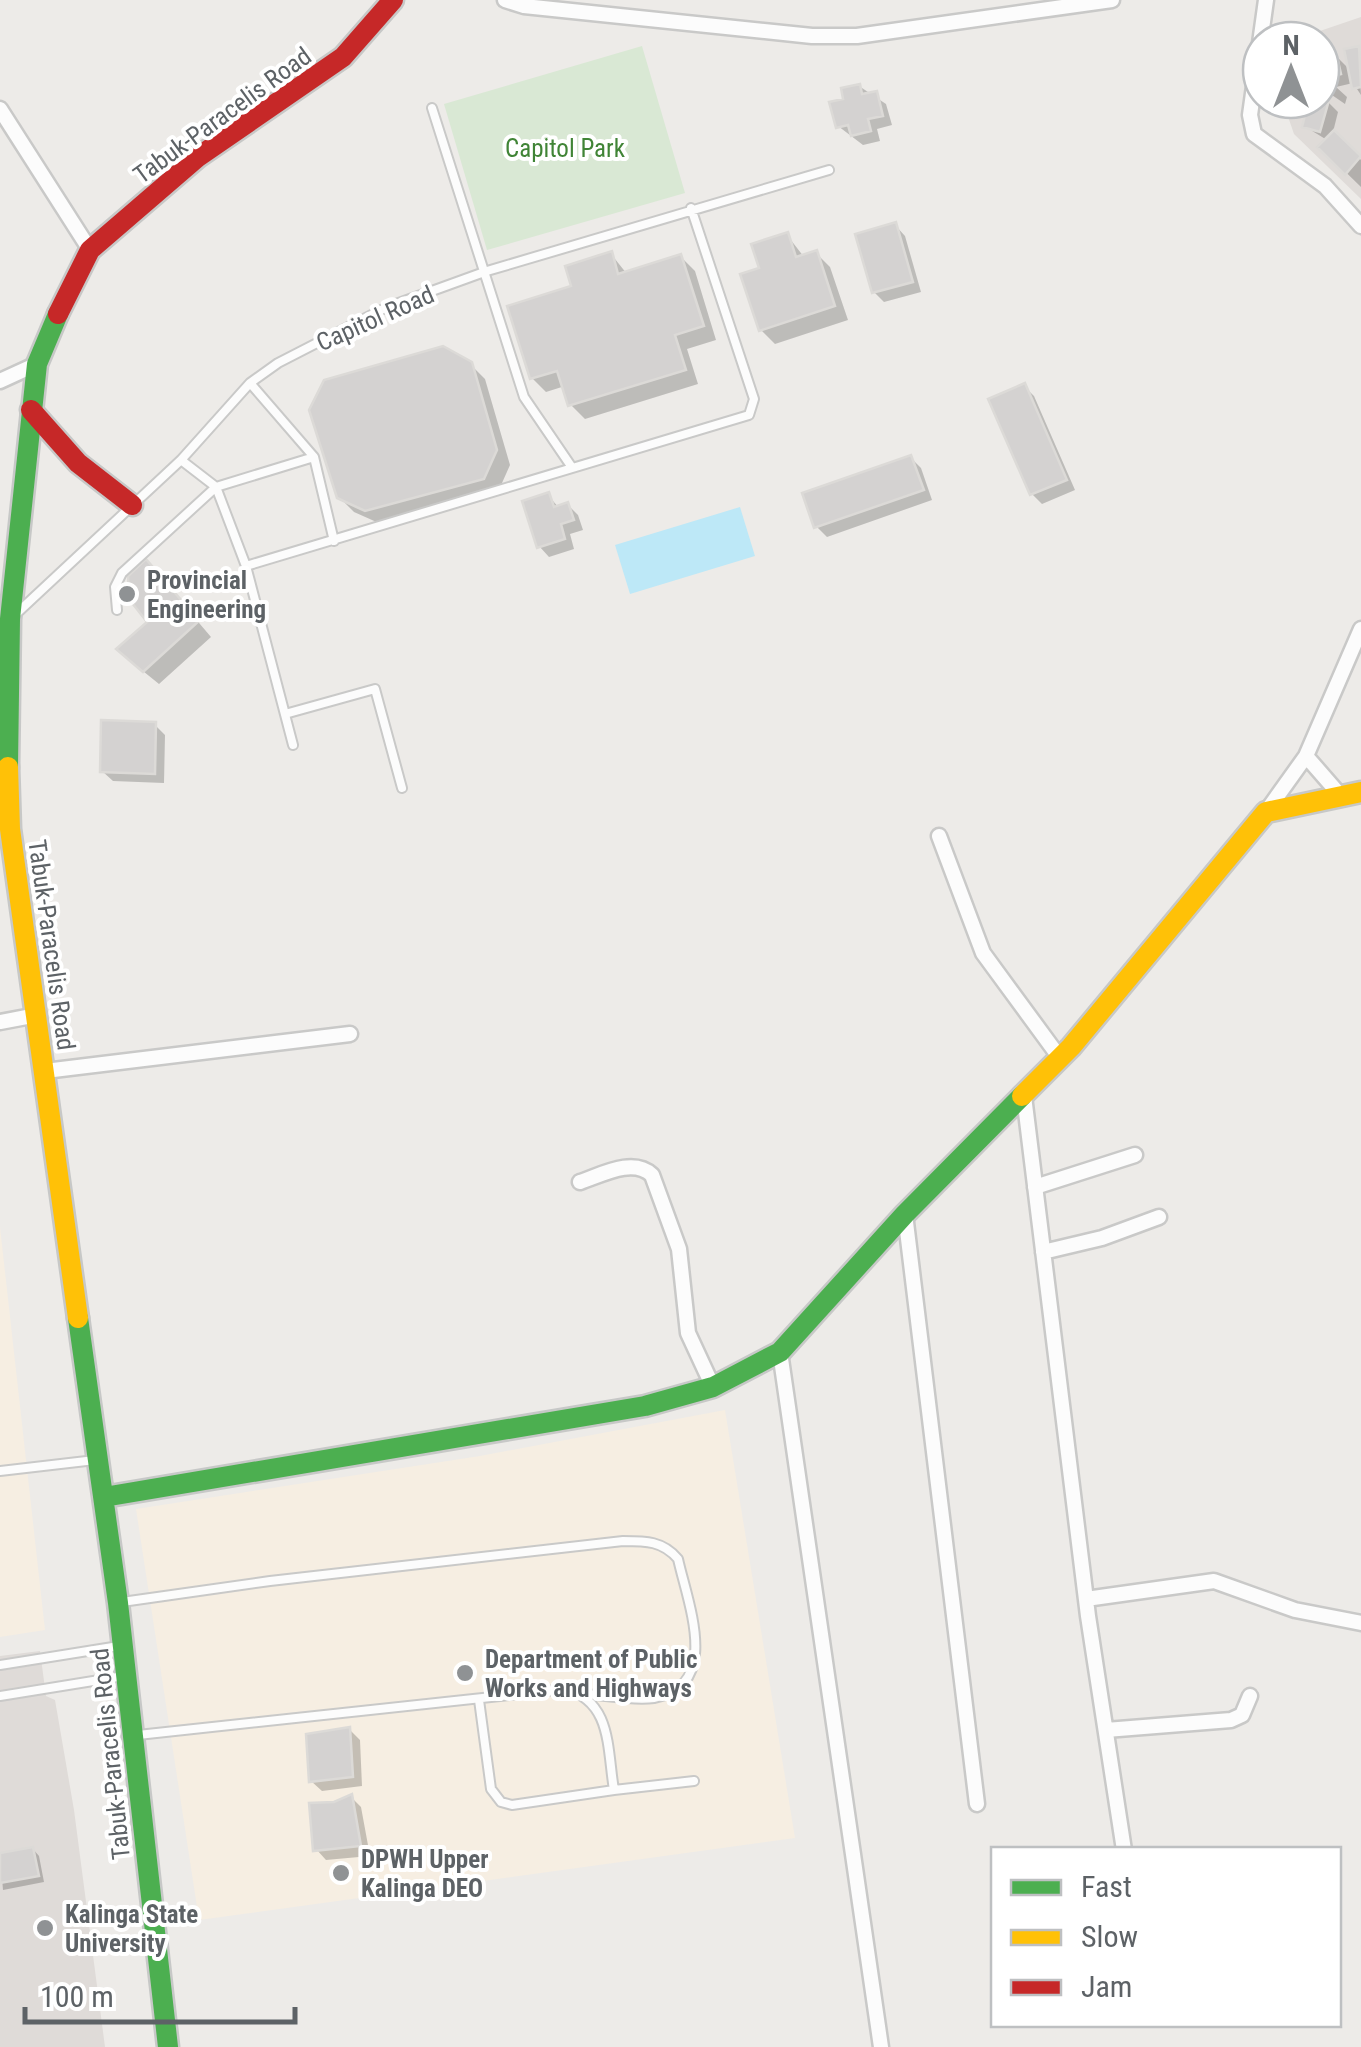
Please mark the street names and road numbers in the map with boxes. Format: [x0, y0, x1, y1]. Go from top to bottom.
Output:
street label: Tabuk-Paracelis Road [128, 41, 317, 190]
street label: Capitol Road [312, 280, 438, 357]
street label: Tabuk-Paracelis Road [22, 838, 81, 1052]
street label: Tabuk-Paracelis Road [85, 1647, 136, 1861]

